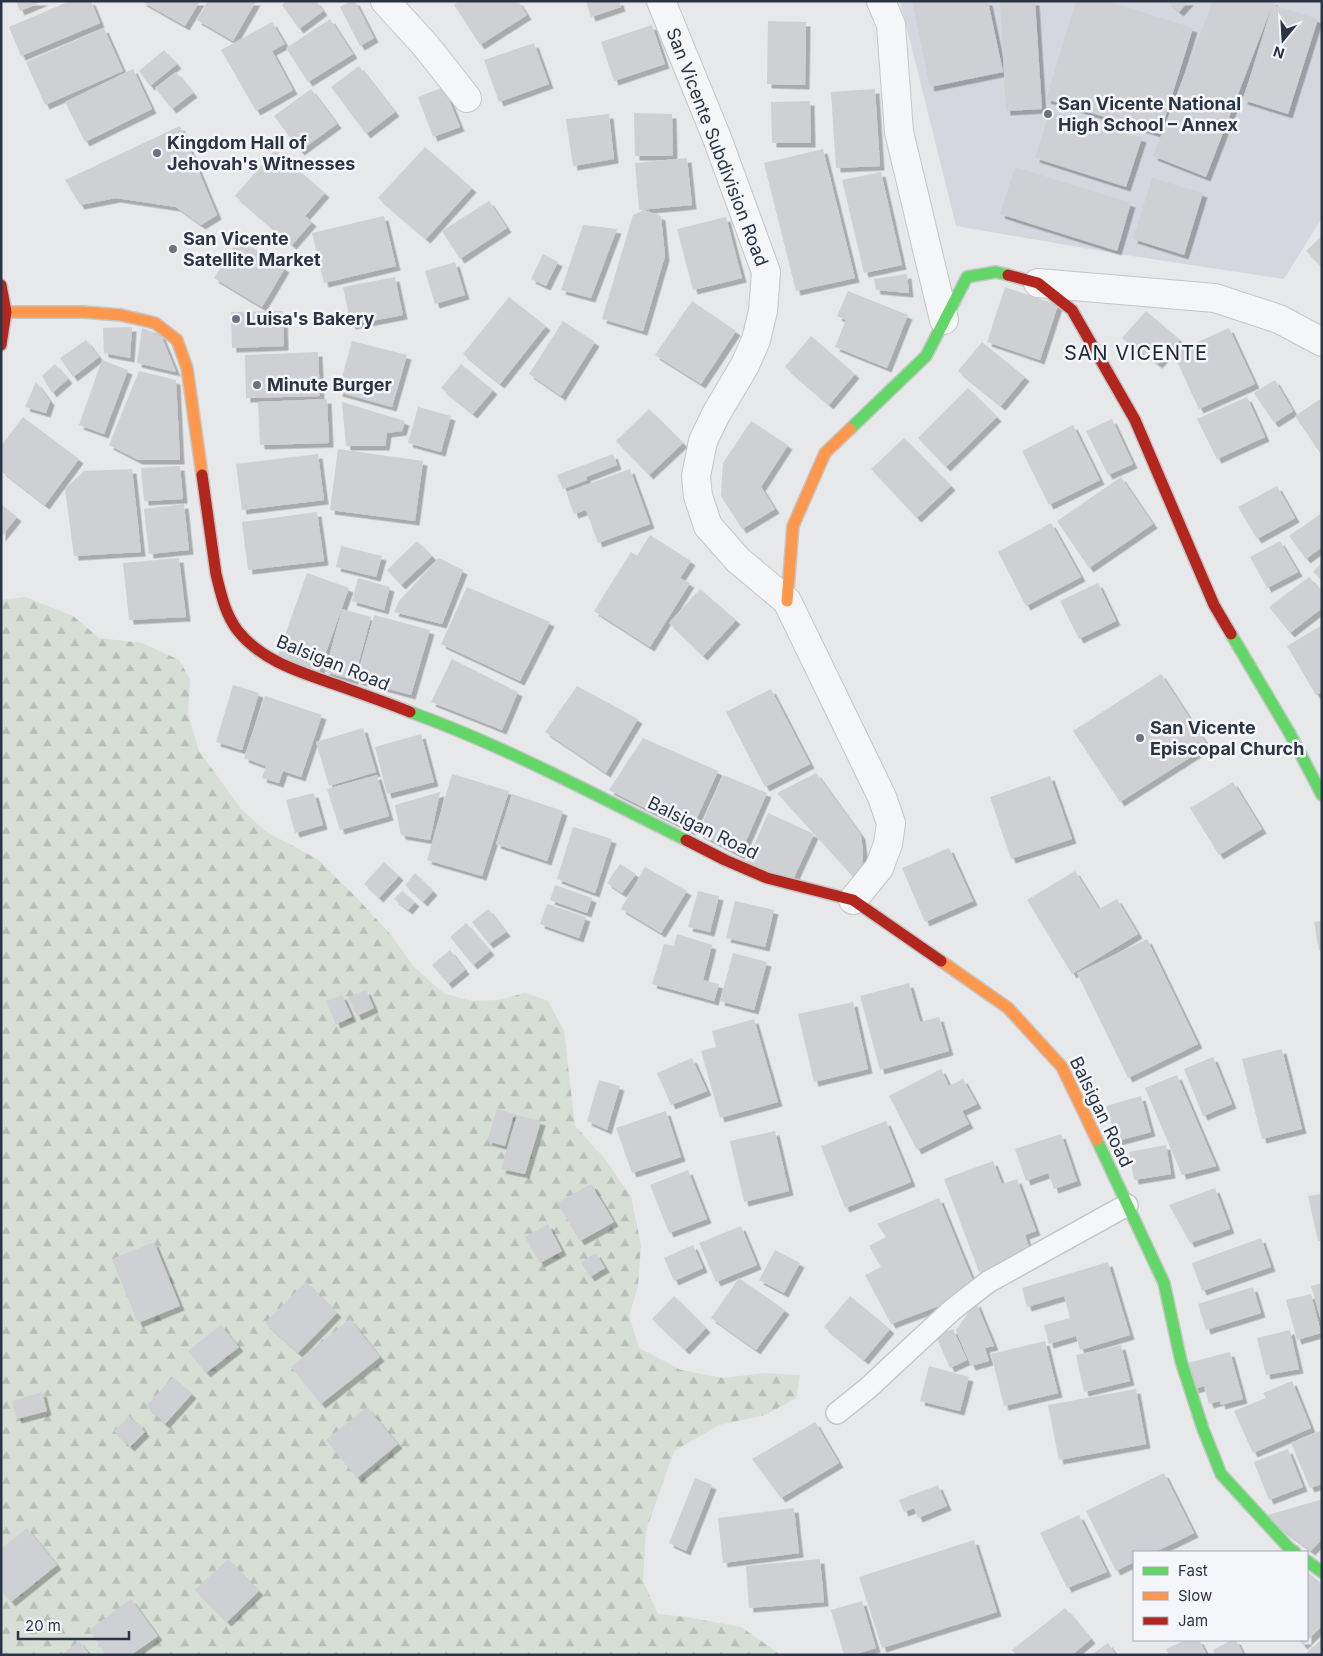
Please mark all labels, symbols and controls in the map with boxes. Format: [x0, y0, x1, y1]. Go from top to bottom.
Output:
north arrow [1258, 15, 1308, 65]
street label: San Vicente Subdivision Road [662, 25, 773, 269]
text: N [1271, 43, 1287, 63]
place label: San Vicente National High School – Annex [1058, 93, 1241, 135]
marker: San Vicente National High School – Annex [1042, 108, 1054, 120]
place label: Kingdom Hall of Jehovah's Witnesses [167, 132, 355, 174]
marker: Kingdom Hall of Jehovah's Witnesses [151, 147, 163, 159]
place label: San Vicente Satellite Market [183, 228, 321, 270]
marker: San Vicente Satellite Market [167, 243, 179, 255]
place label: Luisa's Bakery [246, 308, 374, 329]
marker: Luisa's Bakery [230, 313, 242, 325]
district label: SAN VICENTE [1064, 341, 1208, 365]
place label: Minute Burger [267, 374, 392, 395]
marker: Minute Burger [251, 379, 263, 391]
street label: Balsigan Road [273, 630, 393, 695]
place label: San Vicente Episcopal Church [1150, 717, 1304, 759]
marker: San Vicente Episcopal Church [1134, 732, 1146, 744]
street label: Balsigan Road [645, 792, 762, 863]
street label: Balsigan Road [1066, 1053, 1137, 1170]
legend [1133, 1551, 1308, 1641]
text: Fast [1178, 1561, 1208, 1580]
text: Slow [1178, 1586, 1212, 1605]
scale bar [18, 1608, 129, 1640]
text: Jam [1178, 1611, 1208, 1630]
text: 20 m [25, 1616, 61, 1635]

